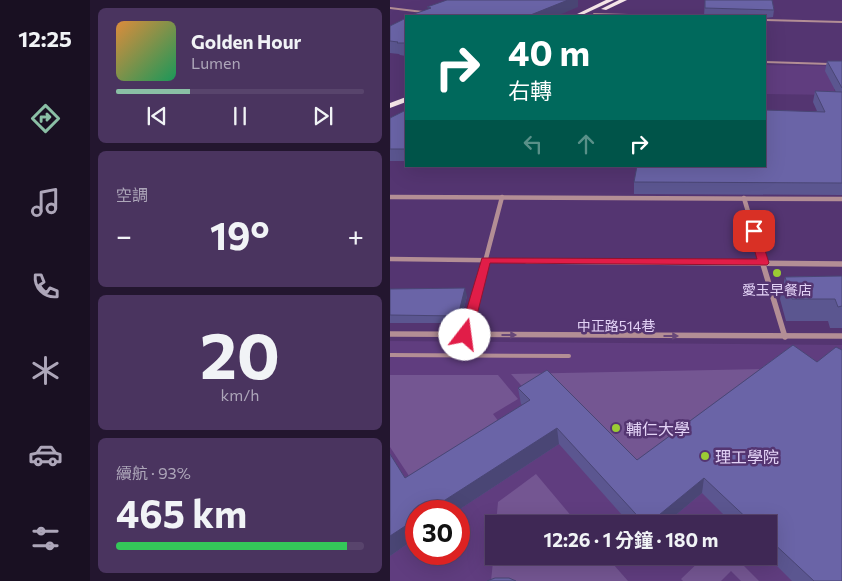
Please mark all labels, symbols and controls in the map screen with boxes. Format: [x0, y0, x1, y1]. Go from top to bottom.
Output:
text: 12:25 [18, 25, 72, 52]
text: Golden Hour [191, 30, 301, 53]
text: 40 m [508, 30, 590, 73]
icon: right [425, 35, 490, 100]
text: Lumen [191, 53, 241, 72]
text: 右轉 [508, 77, 552, 104]
icon: directions [28, 101, 63, 136]
icon: previous [143, 102, 171, 130]
icon: pause [226, 102, 254, 130]
icon: next [309, 102, 337, 130]
icon: left [519, 130, 547, 158]
icon: ahead [572, 130, 600, 158]
icon: right [625, 130, 653, 158]
icon: music [28, 185, 63, 220]
text: 空調 [116, 185, 148, 204]
pin [733, 210, 775, 252]
text: 19° [210, 211, 270, 258]
icon: arrive [740, 217, 768, 245]
text: − [116, 218, 132, 252]
text: + [348, 218, 364, 252]
marker: 愛玉早餐店 [771, 267, 783, 279]
icon: phone [28, 269, 63, 304]
place label: 愛玉早餐店 [742, 281, 812, 298]
position arrow [438, 308, 490, 360]
text: 20 [200, 313, 280, 392]
street label: 中正路514巷 [577, 317, 655, 334]
one-way arrow [501, 331, 517, 339]
one-way arrow [663, 332, 679, 340]
icon: climate [28, 353, 63, 388]
text: km/h [221, 385, 259, 404]
place label: 輔仁大學 [626, 419, 690, 438]
marker: 輔仁大學 [610, 422, 622, 434]
icon: car [28, 437, 63, 472]
place label: 理工學院 [715, 447, 779, 466]
marker: 理工學院 [699, 450, 711, 462]
text: 續航 · 93% [116, 463, 191, 482]
text: 465 km [116, 489, 247, 536]
speed limit sign: 30 [405, 500, 470, 565]
icon: filters [28, 521, 63, 556]
text: 12:26 · 1 分鐘 · 180 m [544, 528, 718, 551]

